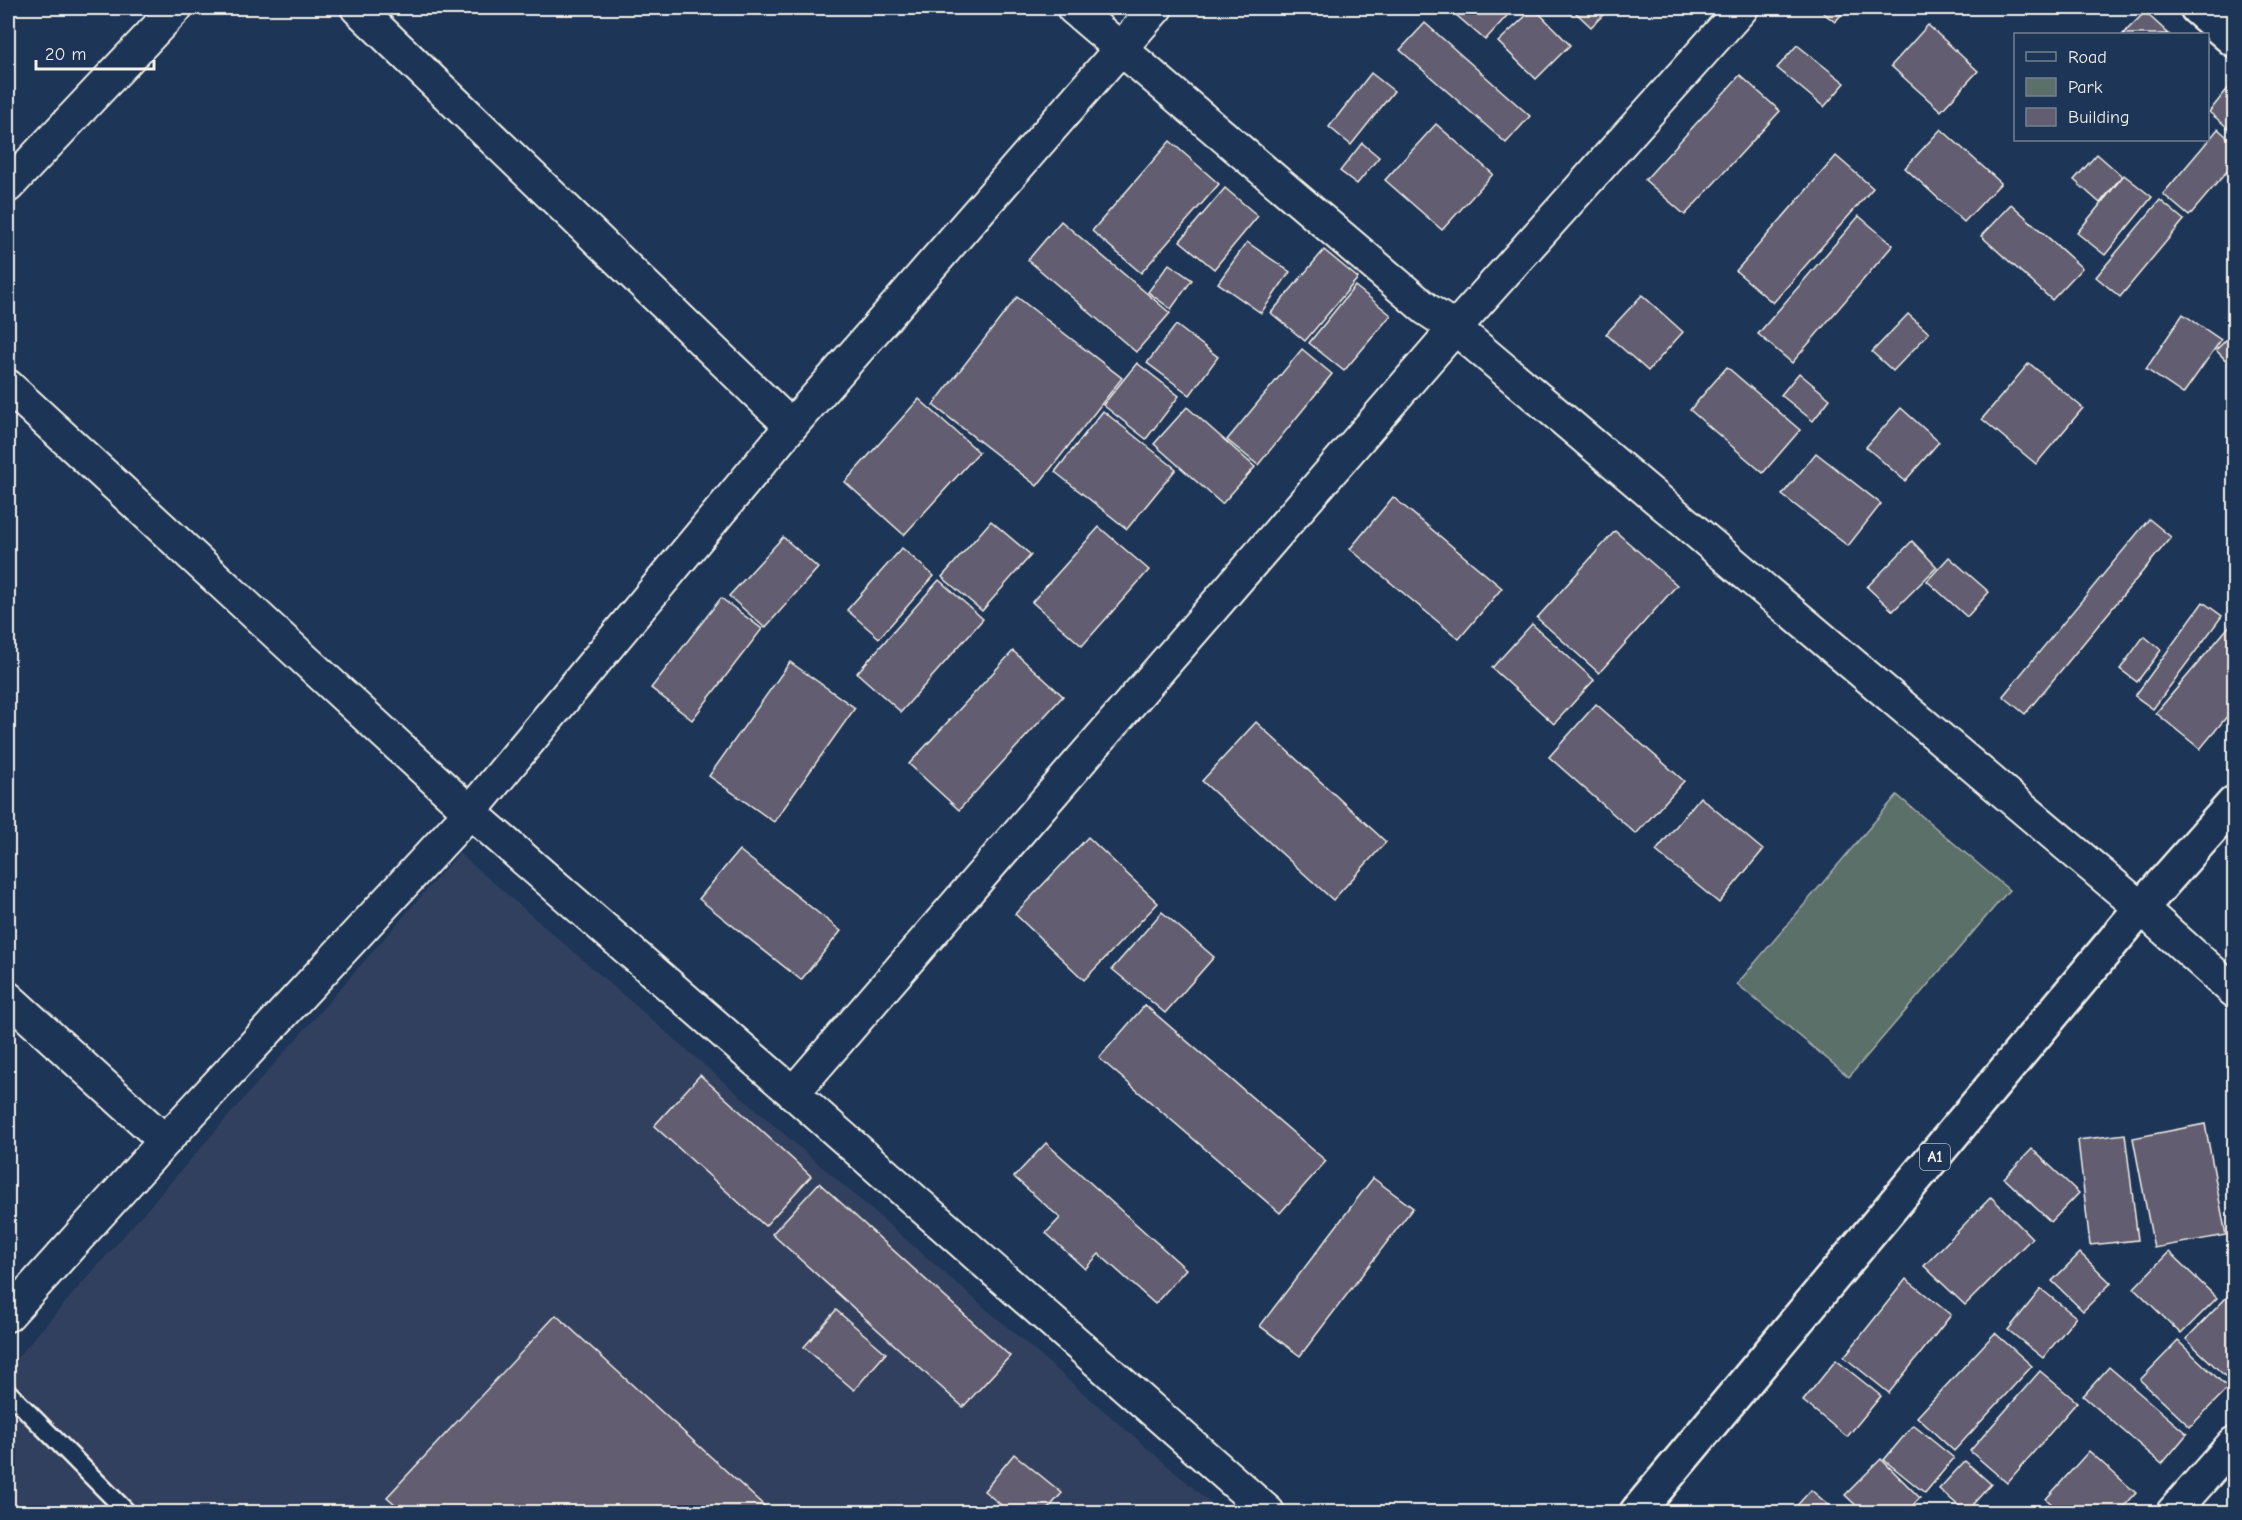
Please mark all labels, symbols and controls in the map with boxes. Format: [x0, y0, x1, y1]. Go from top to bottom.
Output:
scale bar [36, 33, 154, 71]
legend [2014, 33, 2209, 141]
text: 20 m [45, 44, 86, 65]
text: Road [2068, 47, 2107, 68]
text: Park [2068, 77, 2103, 98]
text: Building [2068, 107, 2130, 128]
road number: A1 [1920, 1144, 1950, 1170]

